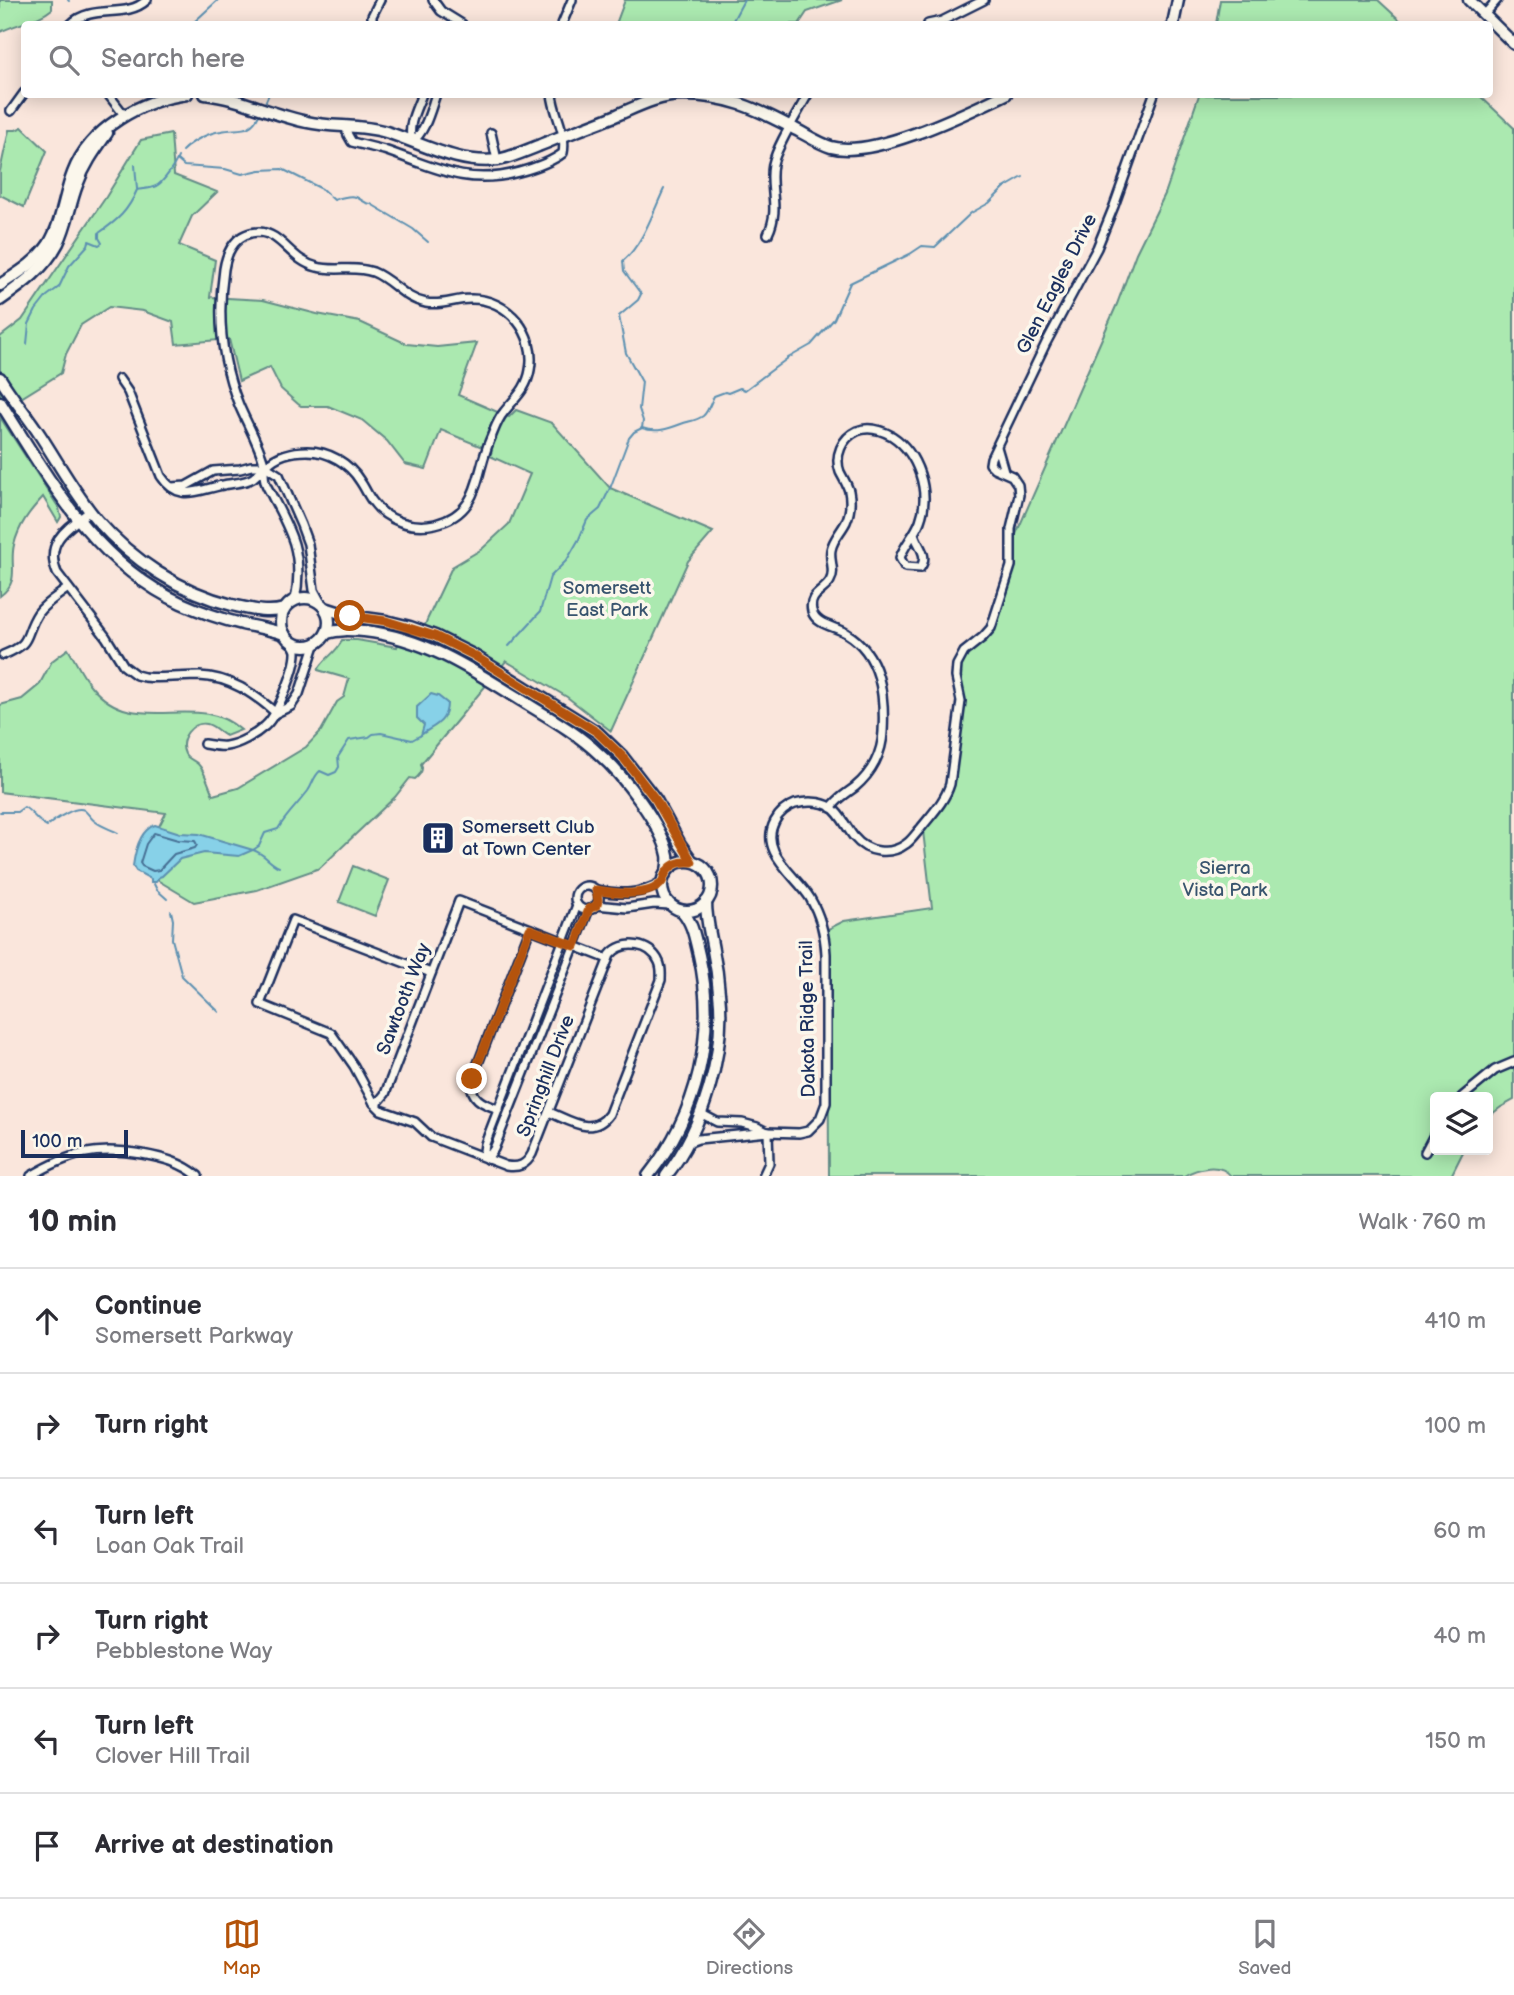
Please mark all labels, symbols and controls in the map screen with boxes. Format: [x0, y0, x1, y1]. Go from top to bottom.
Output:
search box [21, 21, 1493, 98]
icon: search [45, 41, 83, 79]
text: Search here [101, 44, 245, 75]
street label: Glen Eagles Drive [1012, 210, 1102, 358]
park label: Somersett East Park [563, 577, 651, 622]
route start [334, 600, 365, 631]
place label: Somersett Club at Town Center [462, 816, 595, 861]
building icon: Somersett Club at Town Center [419, 819, 457, 857]
park label: Sierra Vista Park [1183, 857, 1268, 902]
street label: Sawtooth Way [372, 939, 436, 1058]
street label: Dakota Ridge Trail [795, 940, 821, 1098]
street label: Springhill Drive [512, 1012, 580, 1140]
route end [456, 1063, 487, 1094]
map controls [1430, 1092, 1493, 1155]
button: layers [1430, 1092, 1493, 1155]
scale bar [21, 1127, 128, 1159]
text: 100 m [32, 1130, 83, 1153]
text: 10 min [28, 1204, 117, 1240]
text: Walk · 760 m [1358, 1208, 1486, 1236]
text: Continue [95, 1291, 202, 1322]
icon: ahead [28, 1302, 66, 1340]
text: 410 m [1424, 1307, 1486, 1335]
text: Somersett Parkway [95, 1322, 293, 1350]
icon: right [28, 1407, 66, 1445]
text: Turn right [95, 1410, 208, 1441]
text: 100 m [1425, 1412, 1486, 1440]
text: Turn left [95, 1501, 194, 1532]
icon: left [28, 1512, 66, 1550]
text: 60 m [1433, 1517, 1486, 1545]
text: Loan Oak Trail [95, 1532, 244, 1560]
text: Turn right [95, 1606, 208, 1637]
icon: right [28, 1617, 66, 1655]
text: 40 m [1433, 1622, 1486, 1650]
text: Pebblestone Way [95, 1637, 273, 1665]
text: Turn left [95, 1711, 194, 1742]
icon: left [28, 1722, 66, 1760]
text: 150 m [1425, 1727, 1486, 1755]
text: Clover Hill Trail [95, 1742, 250, 1770]
icon: arrive [28, 1827, 66, 1865]
text: Arrive at destination [95, 1830, 334, 1861]
tab: Map [223, 1915, 261, 1980]
tab: Directions [706, 1915, 793, 1980]
tab: Saved [1238, 1915, 1291, 1980]

